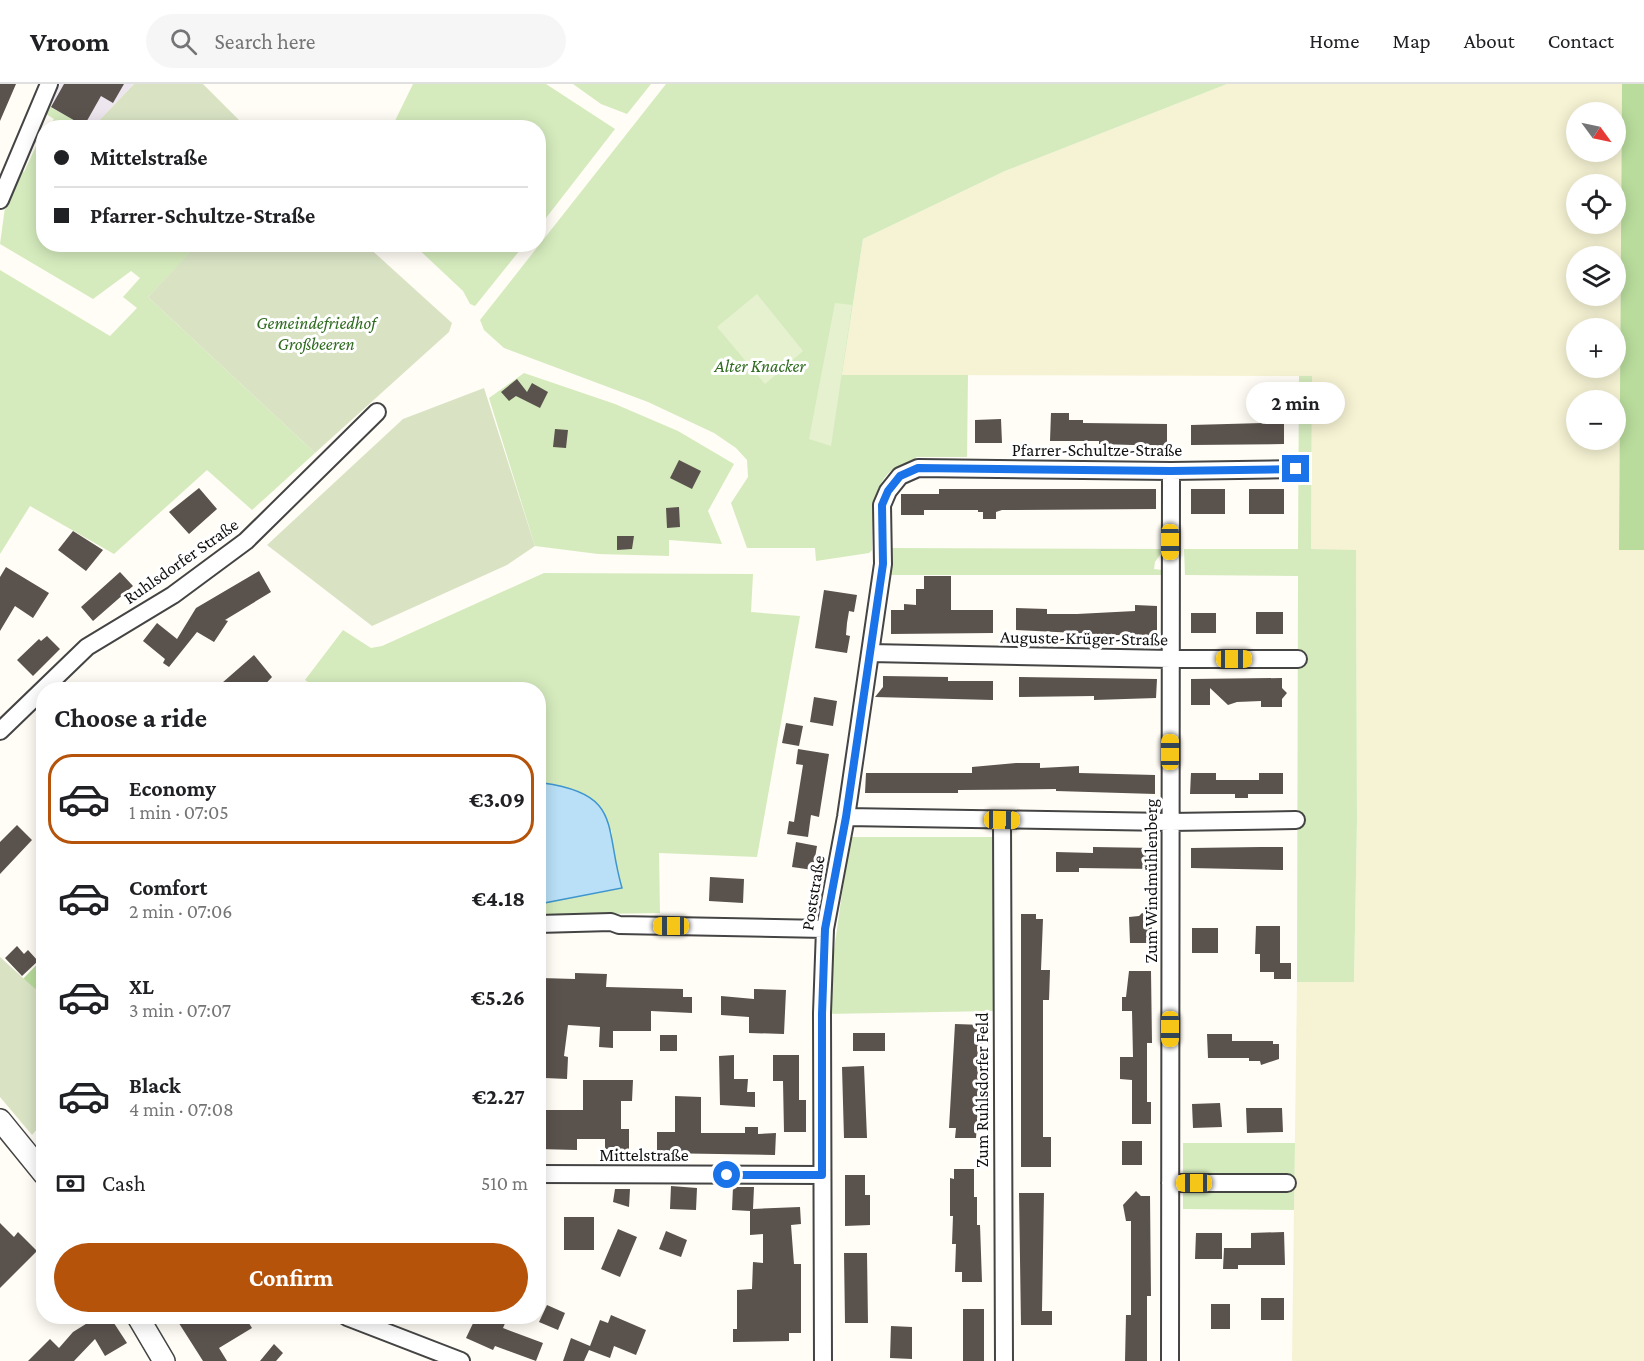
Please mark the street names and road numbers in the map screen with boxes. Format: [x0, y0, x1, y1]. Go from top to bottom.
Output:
street label: Pfarrer-Schultze-Straße [1012, 440, 1182, 460]
street label: Ruhlsdorfer Straße [120, 514, 242, 608]
street label: Auguste-Krüger-Straße [1000, 627, 1168, 649]
street label: Zum Windmühlenberg [1141, 798, 1161, 963]
street label: Poststraße [797, 854, 829, 932]
street label: Zum Ruhlsdorfer Feld [972, 1012, 992, 1168]
street label: Mittelstraße [599, 1145, 689, 1165]

